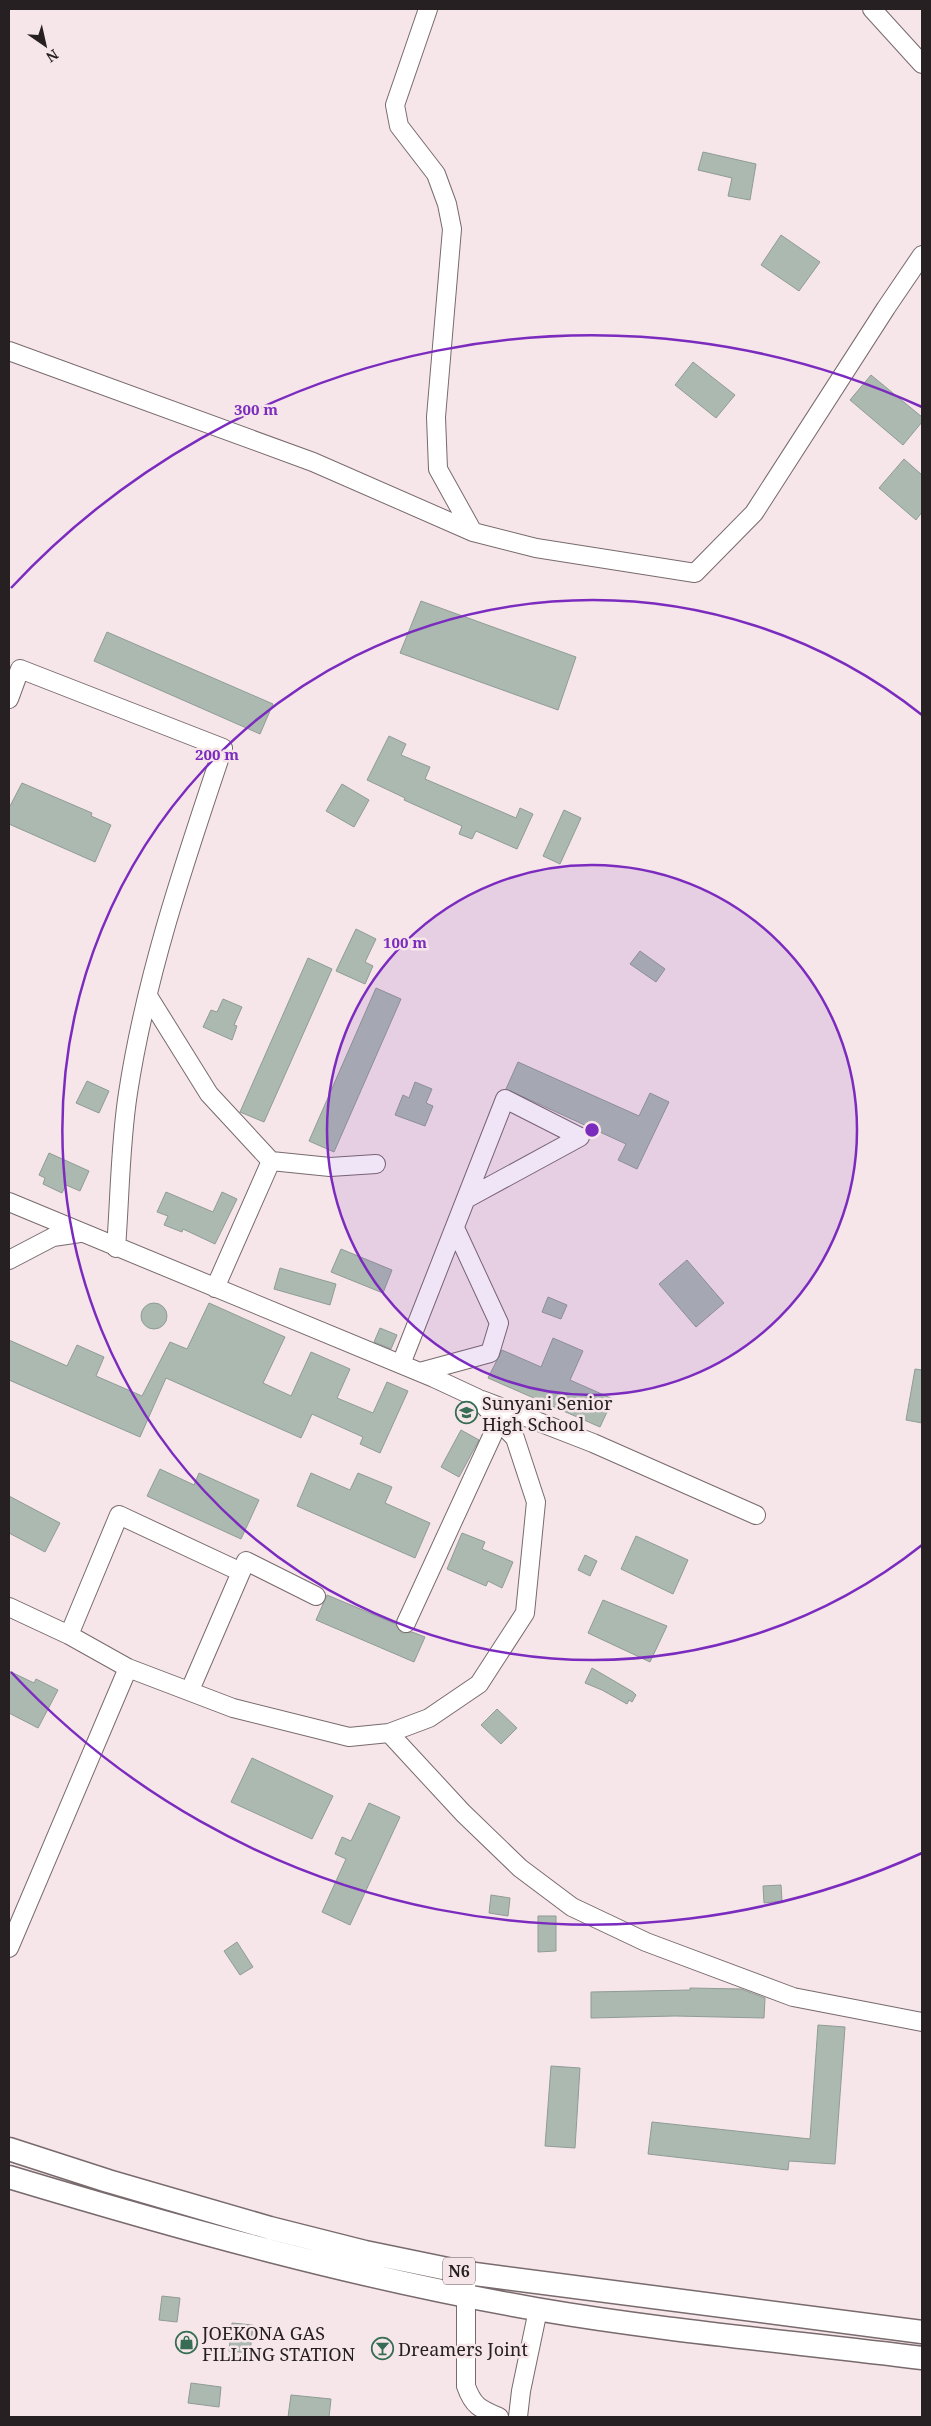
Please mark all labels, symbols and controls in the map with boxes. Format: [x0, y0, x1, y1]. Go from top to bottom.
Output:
north arrow [20, 20, 70, 70]
text: N [43, 45, 62, 67]
text: 300 m [234, 399, 278, 419]
text: 200 m [195, 744, 239, 764]
text: 100 m [383, 932, 427, 952]
centre of rings [583, 1121, 601, 1139]
place label: Sunyani Senior High School [482, 1391, 613, 1436]
school or university icon: Sunyani Senior High School [454, 1401, 478, 1425]
road number: N6 [443, 2258, 475, 2284]
place label: JOEKONA GAS FILLING STATION [201, 2321, 356, 2366]
shop icon: JOEKONA GAS FILLING STATION [174, 2331, 198, 2355]
bar icon: Dreamers Joint [370, 2337, 394, 2361]
place label: Dreamers Joint [398, 2337, 528, 2361]

